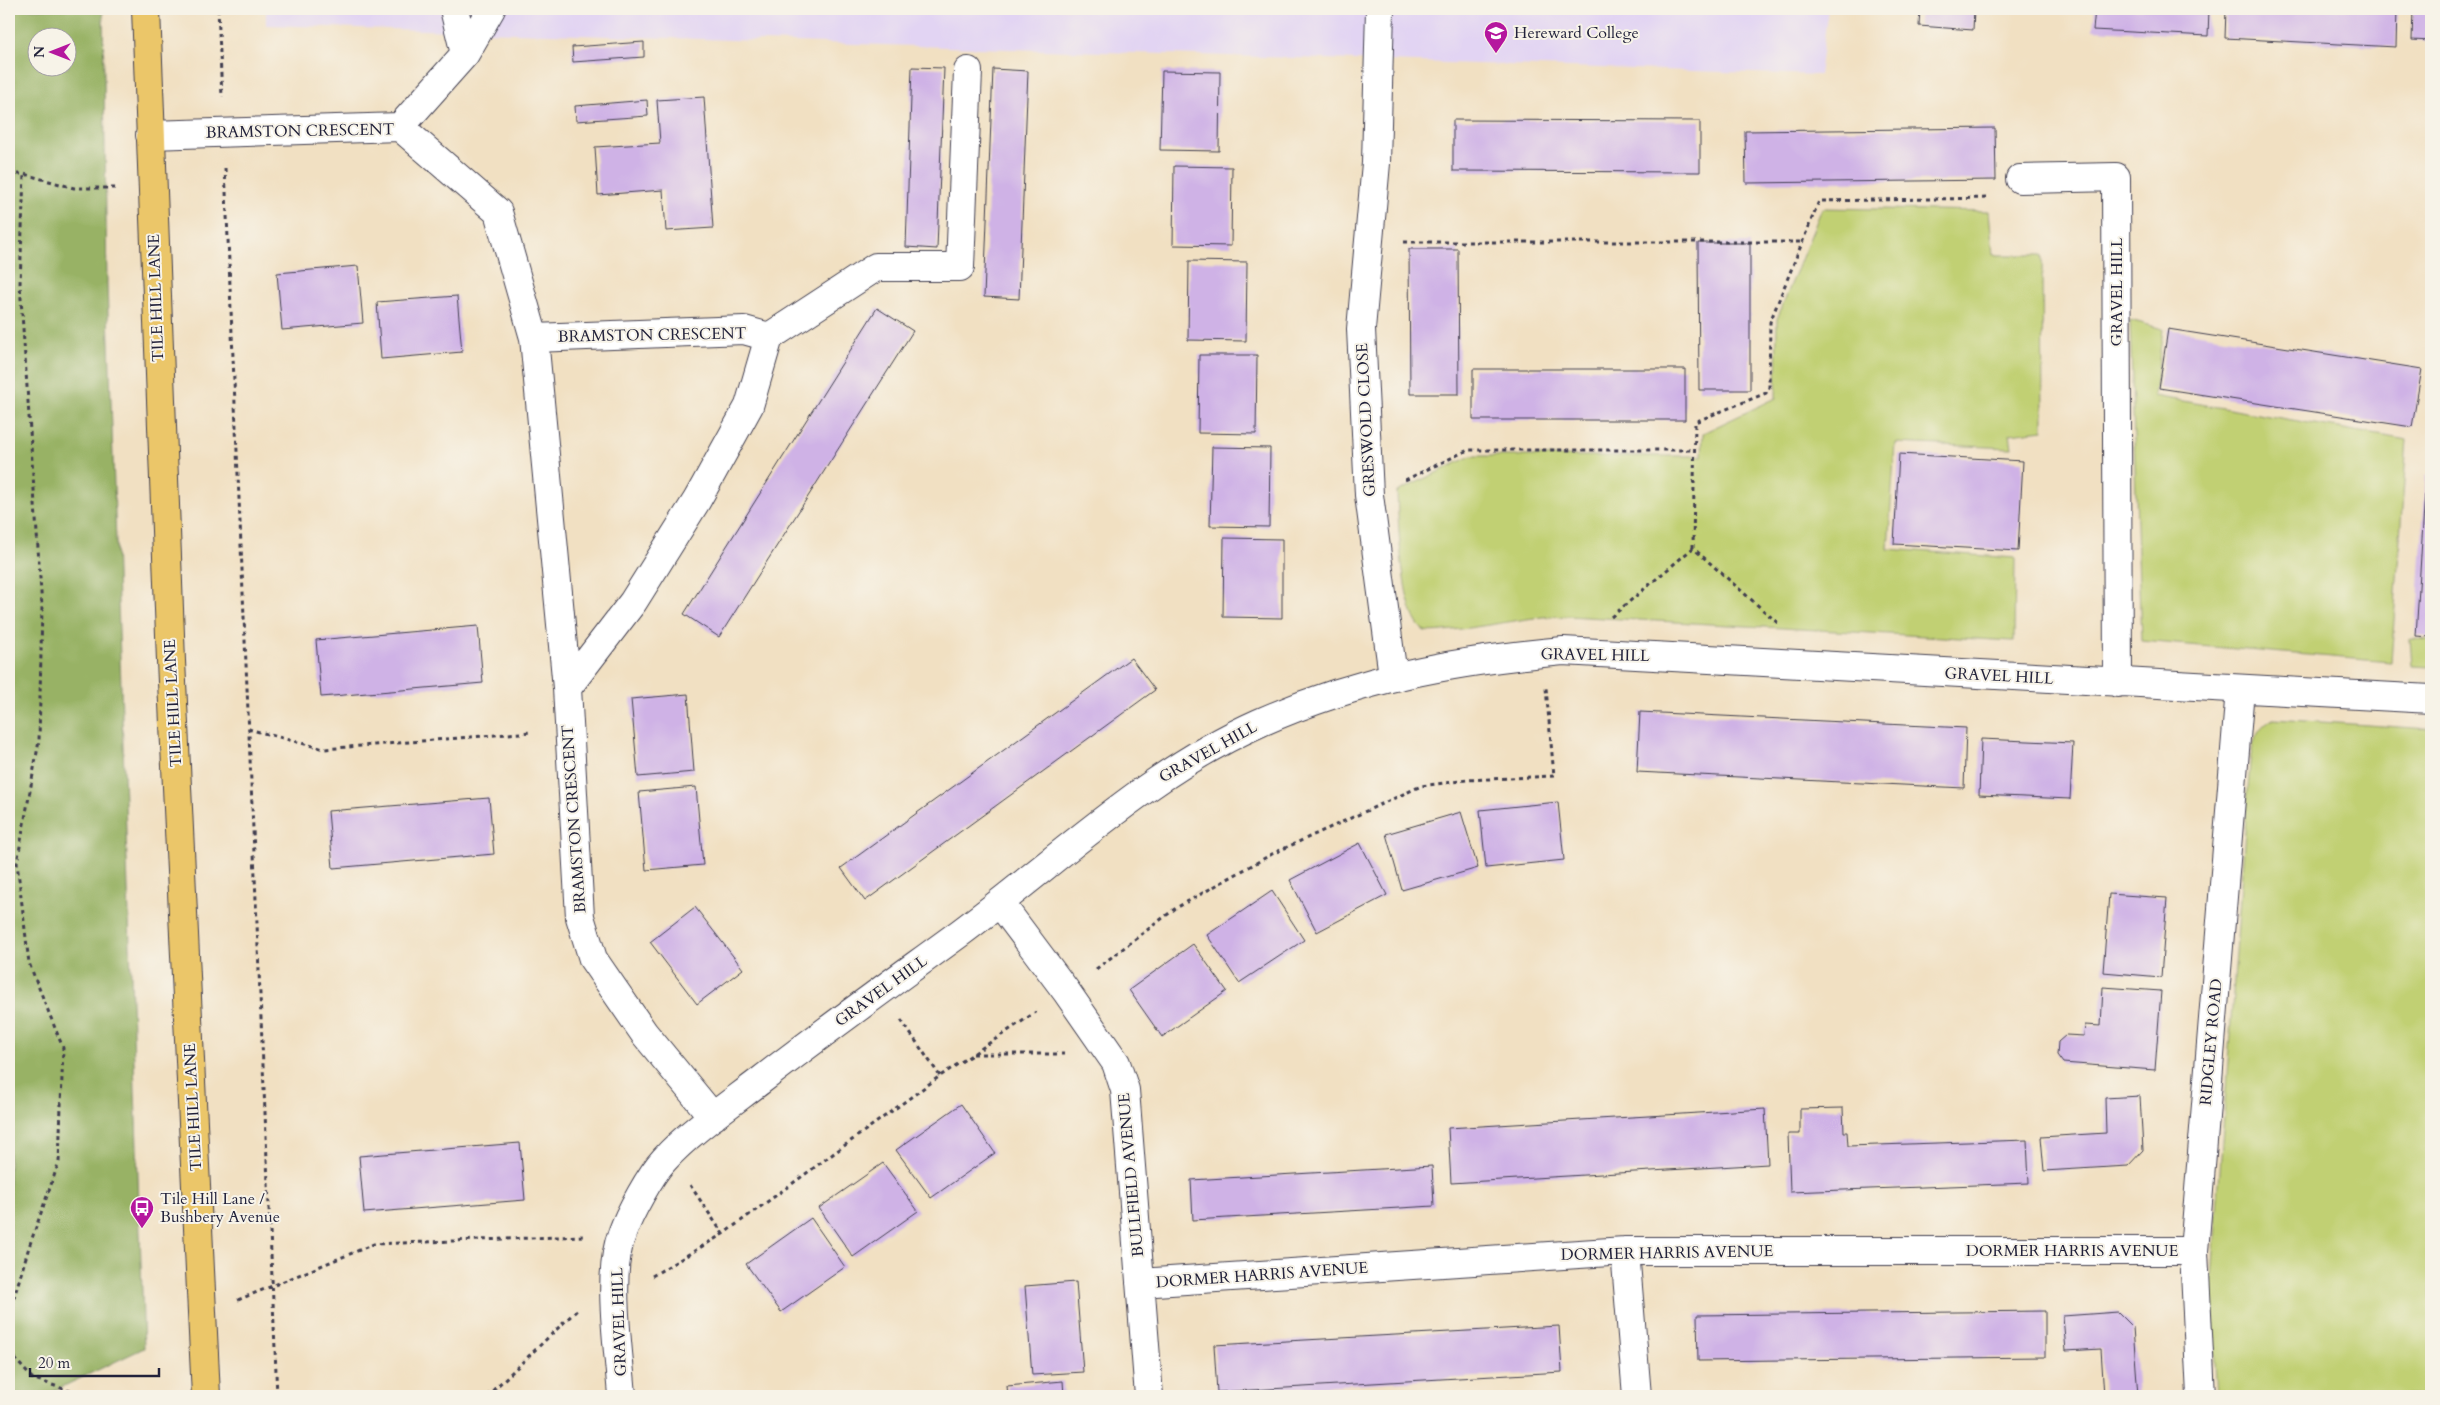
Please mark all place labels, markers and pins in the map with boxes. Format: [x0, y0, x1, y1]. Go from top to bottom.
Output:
school or university icon: Hereward College [1483, 20, 1509, 54]
place label: Hereward College [1514, 22, 1639, 44]
place label: Tile Hill Lane / Bushbery Avenue [160, 1188, 280, 1228]
bus stop icon: Tile Hill Lane / Bushbery Avenue [129, 1195, 155, 1229]

